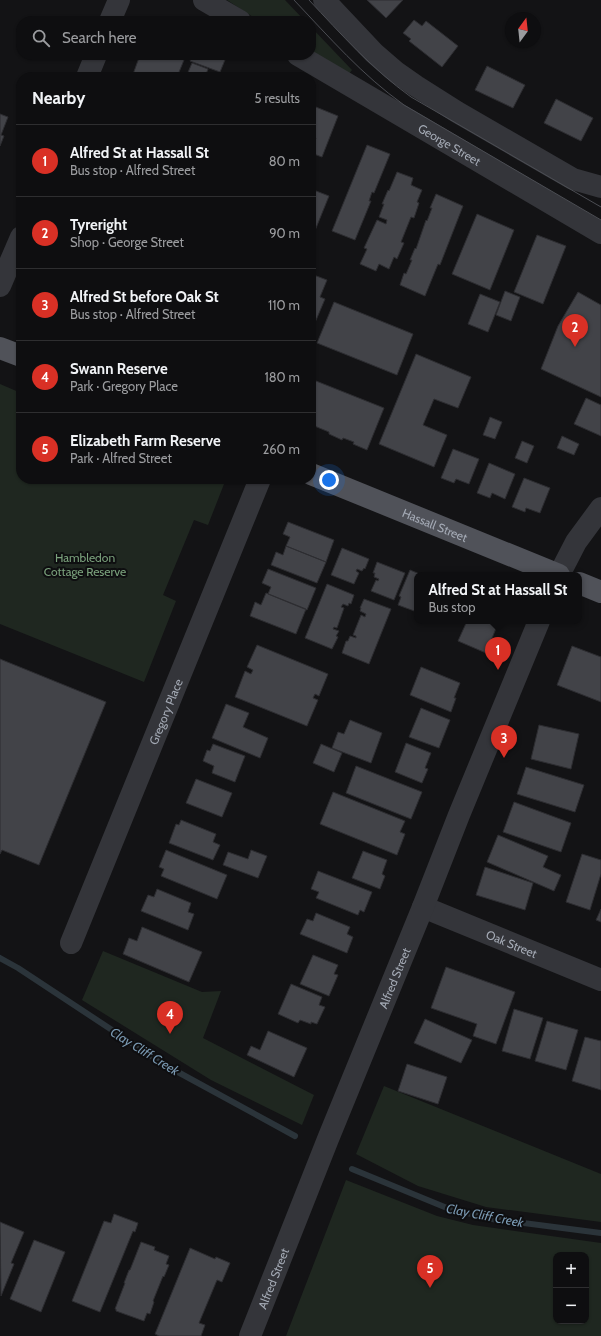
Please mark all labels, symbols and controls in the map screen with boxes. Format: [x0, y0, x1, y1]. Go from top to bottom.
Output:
north arrow [505, 12, 541, 48]
search box [16, 16, 316, 60]
icon: search [30, 27, 52, 49]
text: Search here [62, 29, 137, 47]
text: Nearby [32, 88, 85, 108]
text: 5 results [254, 90, 300, 106]
street label: George Street [416, 120, 484, 168]
text: Alfred St at Hassall St [70, 144, 209, 162]
text: 1 [43, 153, 47, 169]
text: 80 m [269, 153, 300, 169]
text: Bus stop · Alfred Street [70, 162, 195, 178]
text: Tyreright [70, 216, 127, 234]
text: 2 [42, 225, 48, 241]
text: 90 m [269, 225, 300, 241]
text: Shop · George Street [70, 234, 184, 250]
text: Alfred St before Oak St [70, 288, 219, 306]
text: 3 [41, 297, 49, 313]
text: 110 m [268, 297, 300, 313]
text: Bus stop · Alfred Street [70, 306, 195, 322]
pin: 2 [562, 314, 588, 347]
text: Swann Reserve [70, 360, 168, 378]
text: 4 [41, 369, 49, 385]
text: 180 m [264, 369, 300, 385]
text: Park · Gregory Place [70, 378, 178, 394]
text: Elizabeth Farm Reserve [70, 432, 221, 450]
text: 5 [42, 441, 48, 457]
text: 260 m [262, 441, 300, 457]
text: Park · Alfred Street [70, 450, 172, 466]
your location [319, 470, 339, 490]
street label: Hassall Street [400, 505, 470, 545]
park label: Hambledon Cottage Reserve [44, 550, 126, 579]
popup [414, 572, 582, 624]
text: Alfred St at Hassall St [428, 581, 568, 599]
text: Bus stop [428, 599, 475, 615]
pin: 1 [485, 637, 511, 670]
street label: Gregory Place [145, 676, 185, 747]
pin: 3 [491, 725, 517, 758]
street label: Oak Street [484, 926, 540, 961]
street label: Alfred Street [375, 945, 413, 1010]
pin: 4 [157, 1001, 183, 1034]
water label: Clay Cliff Creek [108, 1023, 183, 1079]
water label: Clay Cliff Creek [445, 1200, 525, 1230]
street label: Alfred Street [254, 1246, 292, 1311]
map controls [553, 1252, 589, 1324]
button: + [553, 1252, 589, 1288]
pin: 5 [417, 1255, 443, 1288]
button: − [553, 1288, 589, 1324]

